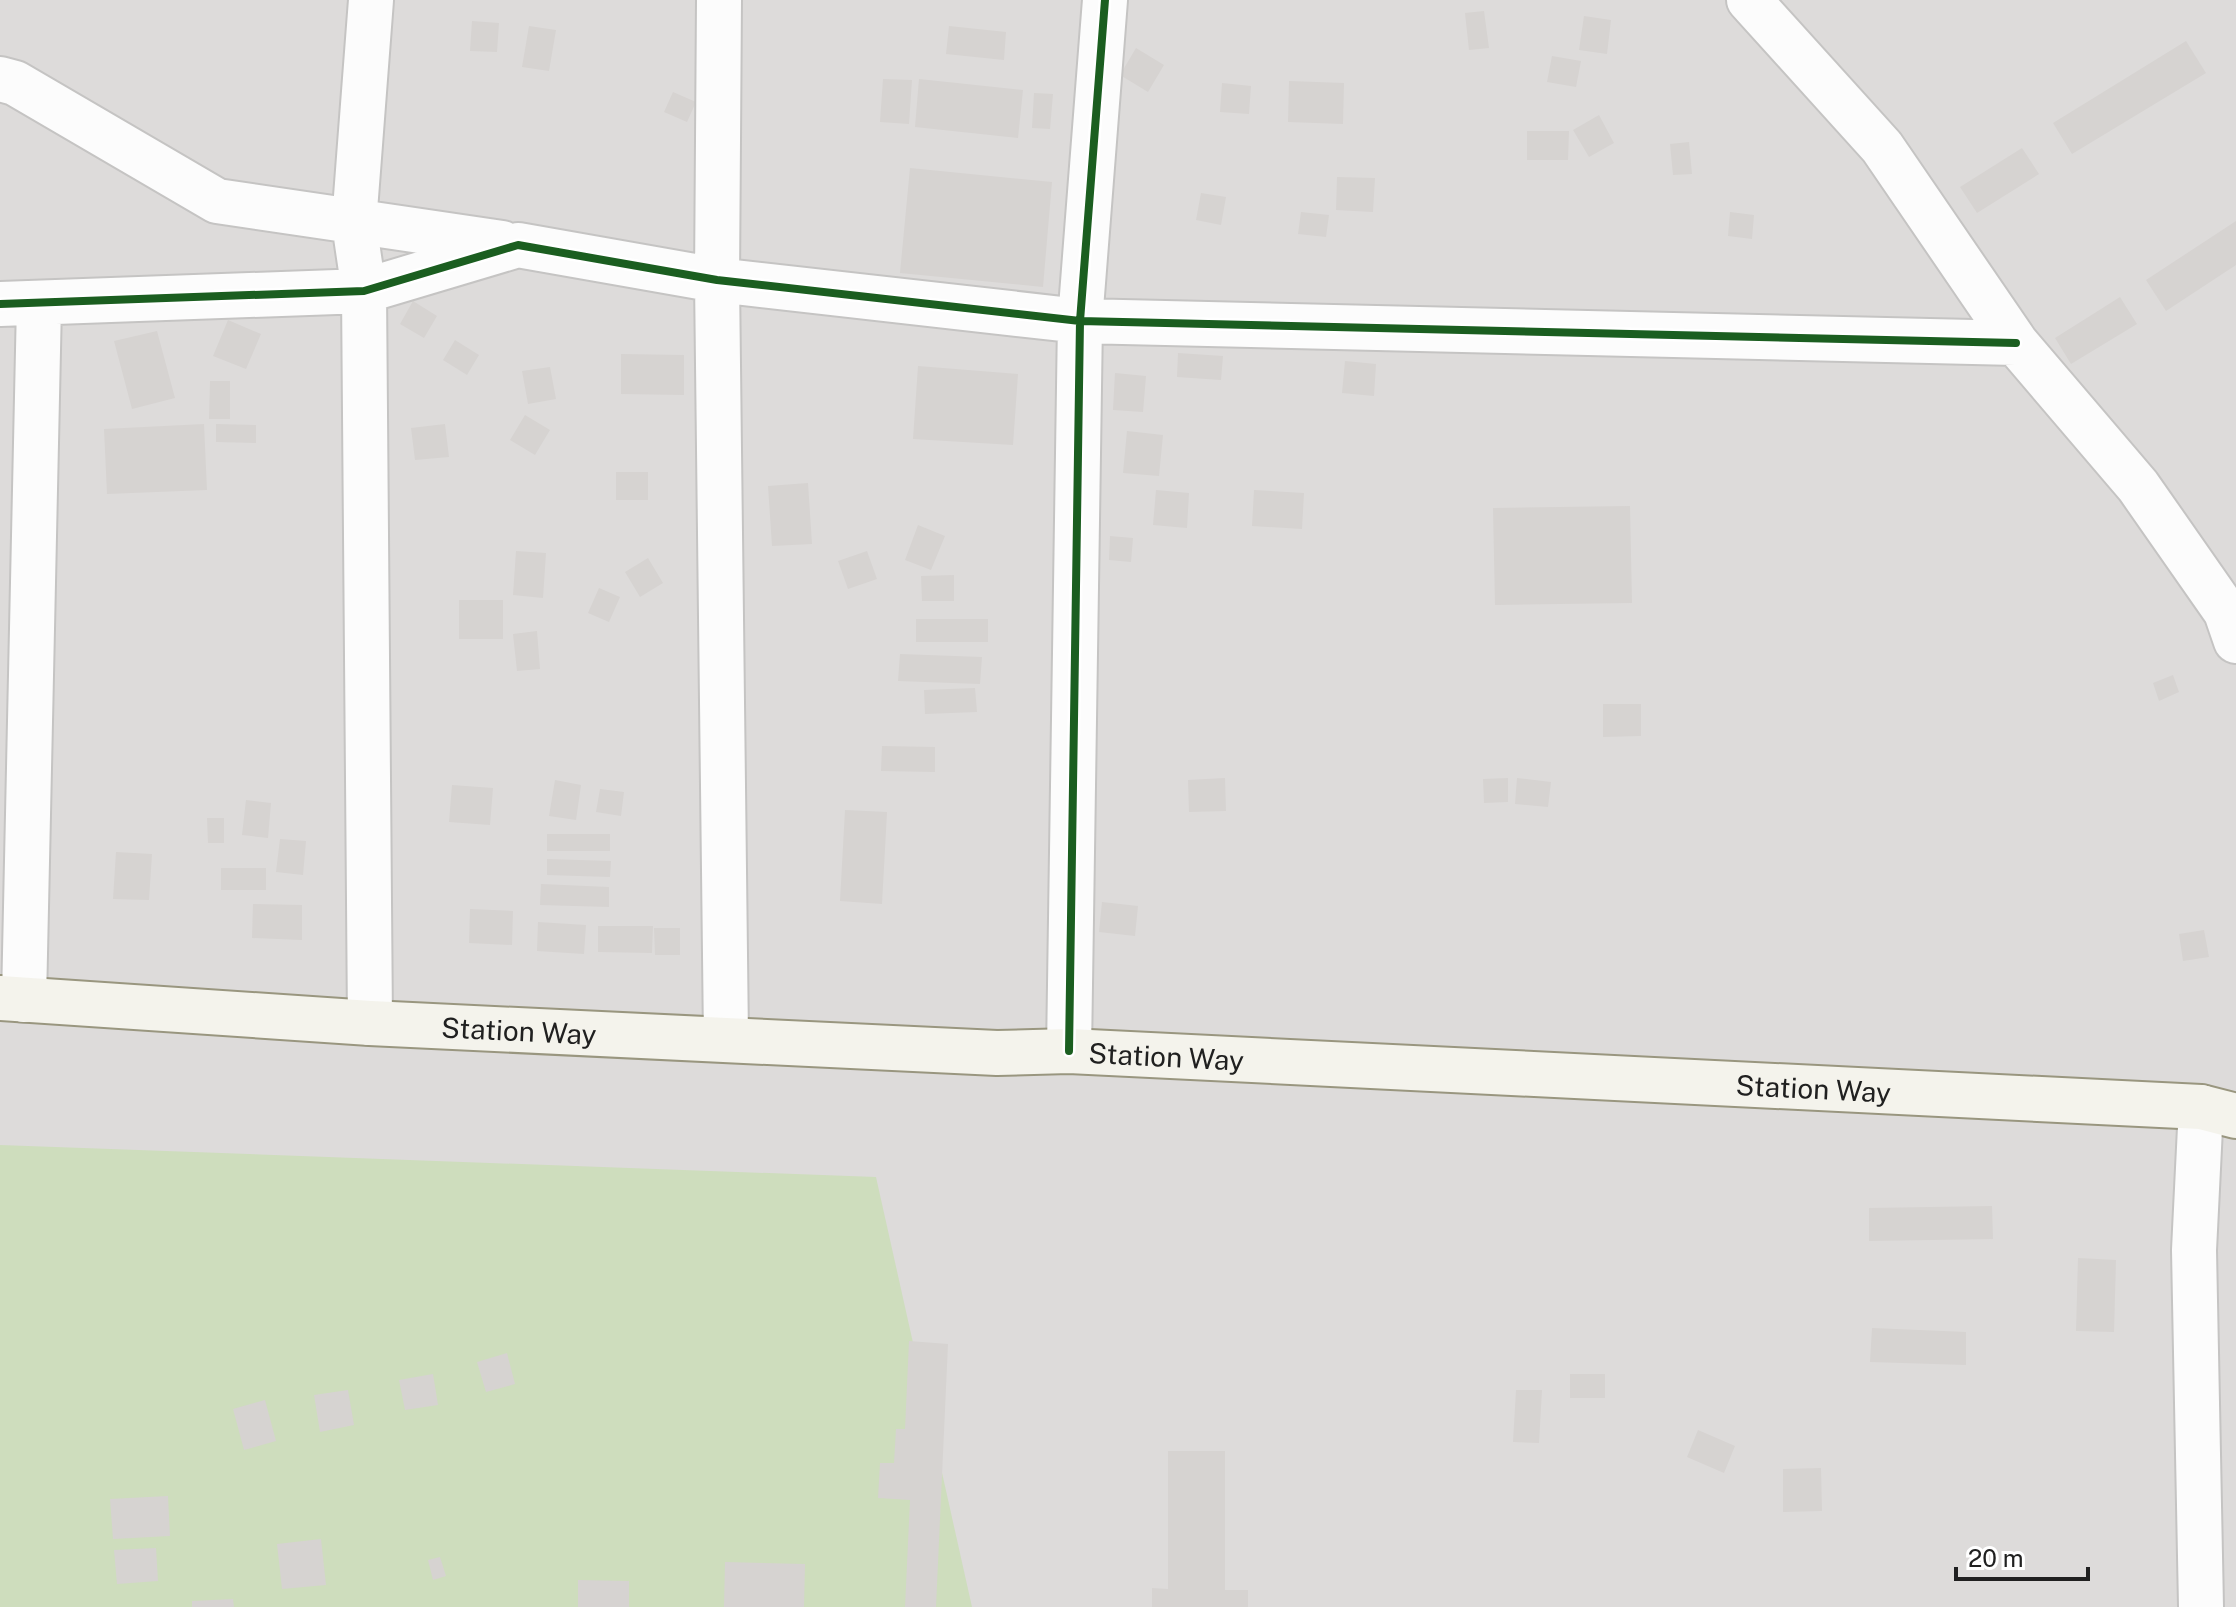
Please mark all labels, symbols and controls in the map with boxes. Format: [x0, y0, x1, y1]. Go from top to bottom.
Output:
street label: Station Way [441, 1010, 597, 1050]
street label: Station Way [1088, 1035, 1245, 1076]
street label: Station Way [1735, 1068, 1892, 1108]
scale bar [1956, 1531, 2088, 1581]
text: 20 m [1968, 1544, 2024, 1572]

